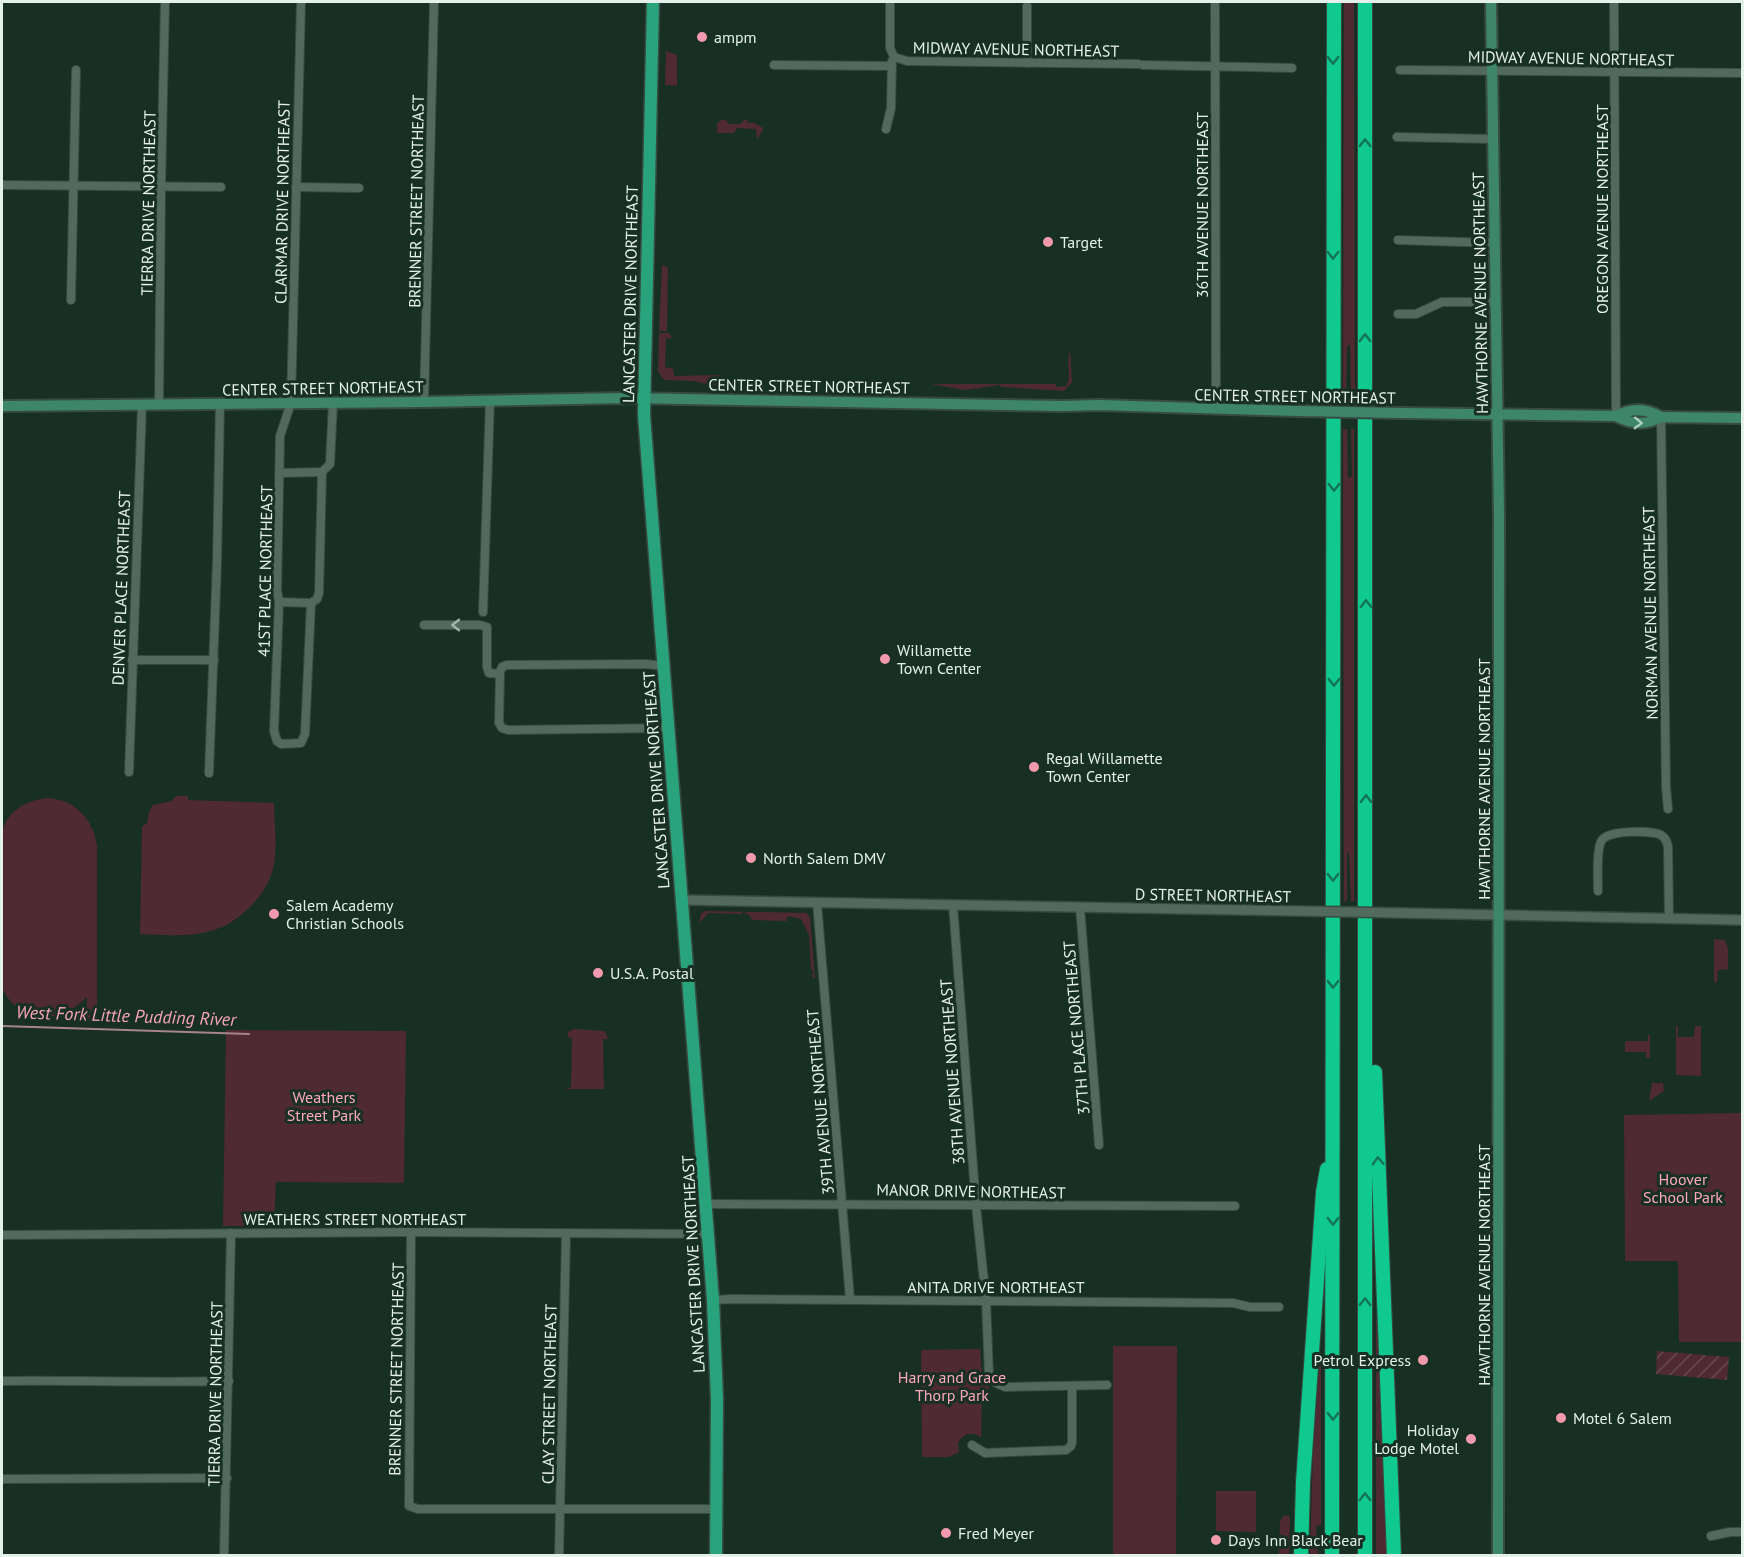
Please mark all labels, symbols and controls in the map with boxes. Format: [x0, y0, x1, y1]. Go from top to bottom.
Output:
place label: ampm [714, 27, 757, 47]
marker: ampm [695, 30, 709, 44]
street label: MIDWAY AVENUE NORTHEAST [913, 37, 1119, 61]
street label: MIDWAY AVENUE NORTHEAST [1468, 46, 1674, 70]
one-way arrow [1327, 55, 1339, 64]
street label: BRENNER STREET NORTHEAST [404, 94, 428, 308]
street label: CLARMAR DRIVE NORTHEAST [270, 100, 294, 304]
street label: OREGON AVENUE NORTHEAST [1592, 104, 1612, 314]
street label: TIERRA DRIVE NORTHEAST [136, 110, 160, 296]
street label: 36TH AVENUE NORTHEAST [1192, 112, 1212, 298]
one-way arrow [1359, 139, 1371, 148]
street label: HAWTHORNE AVENUE NORTHEAST [1468, 172, 1492, 414]
street label: LANCASTER DRIVE NORTHEAST [618, 185, 642, 403]
place label: Target [1060, 232, 1103, 252]
marker: Target [1041, 235, 1055, 249]
one-way arrow [1327, 250, 1339, 259]
one-way arrow [1359, 334, 1371, 343]
street label: CENTER STREET NORTHEAST [708, 374, 910, 398]
street label: CENTER STREET NORTHEAST [222, 376, 424, 400]
street label: CENTER STREET NORTHEAST [1194, 384, 1396, 408]
one-way arrow [1634, 416, 1643, 429]
one-way arrow [1328, 483, 1340, 492]
street label: 41ST PLACE NORTHEAST [254, 485, 277, 657]
street label: DENVER PLACE NORTHEAST [108, 490, 134, 686]
street label: NORMAN AVENUE NORTHEAST [1638, 506, 1662, 720]
one-way arrow [1360, 599, 1372, 608]
one-way arrow [451, 619, 460, 631]
place label: Willamette Town Center [897, 640, 982, 678]
marker: Willamette Town Center [878, 652, 892, 666]
street label: HAWTHORNE AVENUE NORTHEAST [1474, 658, 1494, 900]
street label: LANCASTER DRIVE NORTHEAST [638, 670, 674, 889]
one-way arrow [1328, 678, 1340, 687]
place label: Regal Willamette Town Center [1046, 748, 1163, 786]
marker: Regal Willamette Town Center [1027, 760, 1041, 774]
one-way arrow [1360, 794, 1372, 803]
place label: North Salem DMV [763, 848, 886, 868]
marker: North Salem DMV [744, 851, 758, 865]
one-way arrow [1327, 873, 1339, 882]
street label: D STREET NORTHEAST [1135, 884, 1292, 906]
place label: Salem Academy Christian Schools [286, 895, 404, 933]
marker: Salem Academy Christian Schools [267, 907, 281, 921]
street label: 37TH PLACE NORTHEAST [1058, 940, 1094, 1116]
place label: U.S.A. Postal [610, 963, 694, 983]
marker: U.S.A. Postal [591, 966, 605, 980]
street label: 38TH AVENUE NORTHEAST [936, 978, 968, 1166]
one-way arrow [1327, 979, 1339, 988]
water label: West Fork Little Pudding River [16, 1000, 238, 1031]
street label: 39TH AVENUE NORTHEAST [802, 1008, 838, 1196]
park label: Weathers Street Park [287, 1087, 362, 1125]
street label: HAWTHORNE AVENUE NORTHEAST [1474, 1144, 1494, 1386]
street label: LANCASTER DRIVE NORTHEAST [677, 1154, 709, 1373]
one-way arrow [1371, 1157, 1384, 1166]
park label: Hoover School Park [1643, 1169, 1723, 1207]
street label: MANOR DRIVE NORTHEAST [876, 1179, 1066, 1203]
street label: WEATHERS STREET NORTHEAST [244, 1209, 466, 1229]
one-way arrow [1327, 1216, 1339, 1225]
street label: BRENNER STREET NORTHEAST [384, 1262, 408, 1476]
street label: ANITA DRIVE NORTHEAST [907, 1277, 1085, 1297]
one-way arrow [1359, 1298, 1371, 1307]
street label: TIERRA DRIVE NORTHEAST [203, 1301, 227, 1487]
street label: CLAY STREET NORTHEAST [537, 1304, 561, 1484]
place label: Petrol Express [1314, 1350, 1411, 1370]
marker: Petrol Express [1416, 1353, 1430, 1367]
park label: Harry and Grace Thorp Park [898, 1367, 1006, 1405]
place label: Motel 6 Salem [1573, 1408, 1672, 1428]
one-way arrow [1327, 1411, 1339, 1420]
marker: Motel 6 Salem [1554, 1411, 1568, 1425]
place label: Holiday Lodge Motel [1374, 1420, 1460, 1458]
marker: Holiday Lodge Motel [1464, 1432, 1478, 1446]
one-way arrow [1359, 1493, 1371, 1502]
place label: Fred Meyer [958, 1523, 1035, 1543]
marker: Fred Meyer [939, 1526, 953, 1540]
place label: Days Inn Black Bear [1228, 1530, 1363, 1550]
marker: Days Inn Black Bear [1209, 1533, 1223, 1547]

